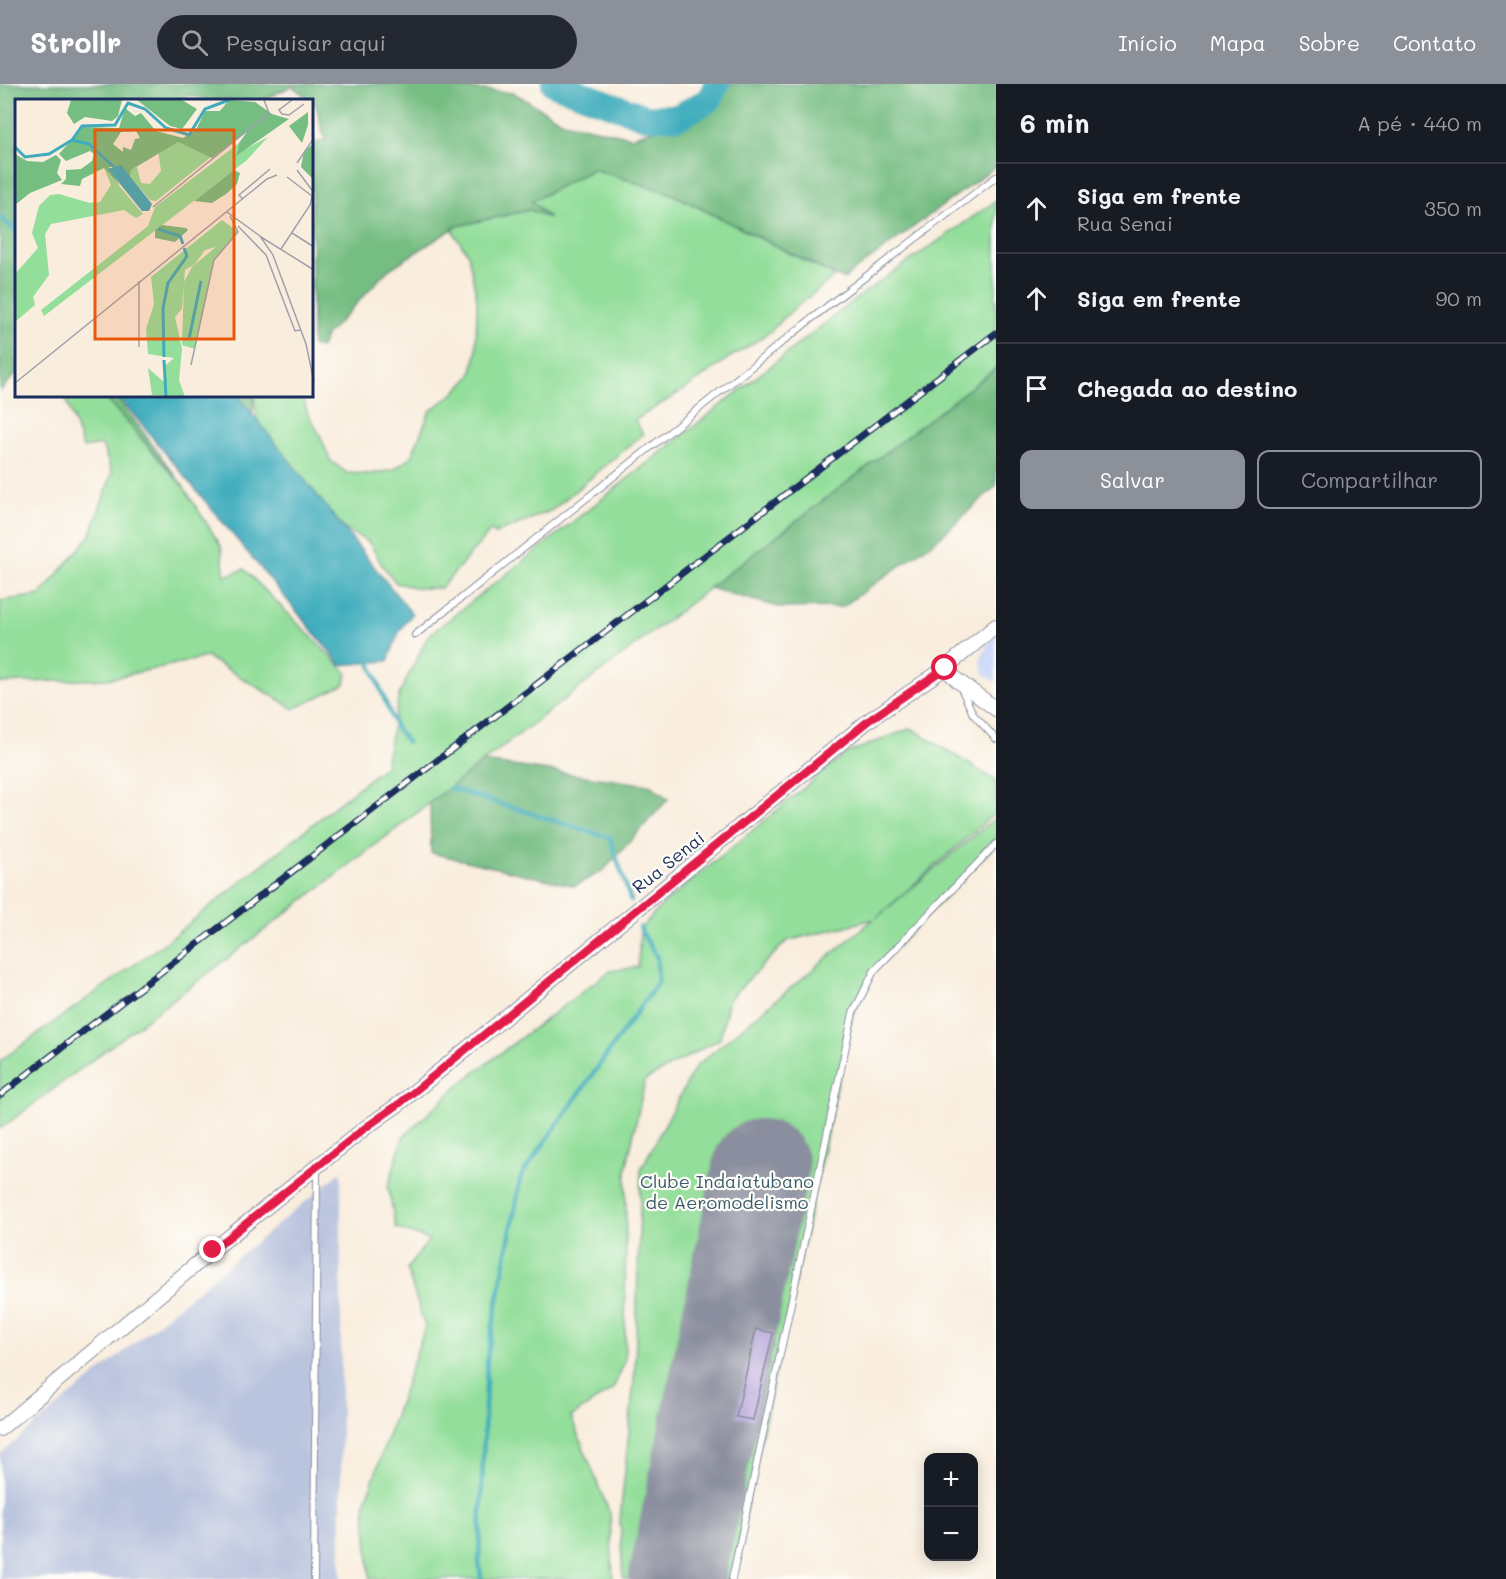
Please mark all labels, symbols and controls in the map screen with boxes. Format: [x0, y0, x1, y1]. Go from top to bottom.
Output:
search box [157, 15, 577, 69]
text: Strollr [30, 24, 121, 60]
icon: search [178, 26, 211, 59]
text: Pesquisar aqui [226, 28, 386, 57]
text: Início [1118, 29, 1177, 56]
text: Mapa [1210, 29, 1266, 56]
text: Sobre [1299, 29, 1360, 56]
text: Contato [1393, 29, 1476, 56]
inset map [15, 99, 314, 398]
text: 6 min [1020, 106, 1089, 140]
text: A pé · 440 m [1357, 110, 1482, 136]
text: Siga em frente [1077, 181, 1241, 210]
icon: ahead [1020, 192, 1053, 225]
text: 350 m [1424, 195, 1482, 221]
text: Rua Senai [1077, 210, 1173, 236]
icon: ahead [1020, 282, 1053, 315]
text: Siga em frente [1077, 284, 1241, 313]
text: 90 m [1436, 285, 1482, 311]
icon: arrive [1020, 372, 1053, 405]
text: Chegada ao destino [1077, 374, 1297, 403]
button: Salvar [1020, 450, 1245, 509]
button: Compartilhar [1257, 450, 1482, 509]
route start [931, 654, 957, 680]
street label: Rua Senai [627, 826, 709, 898]
park label: Clube Indaiatubano de Aeromodelismo [640, 1169, 814, 1214]
route end [199, 1236, 225, 1262]
map controls [924, 1453, 978, 1561]
button: + [924, 1453, 978, 1507]
button: − [924, 1507, 978, 1561]

